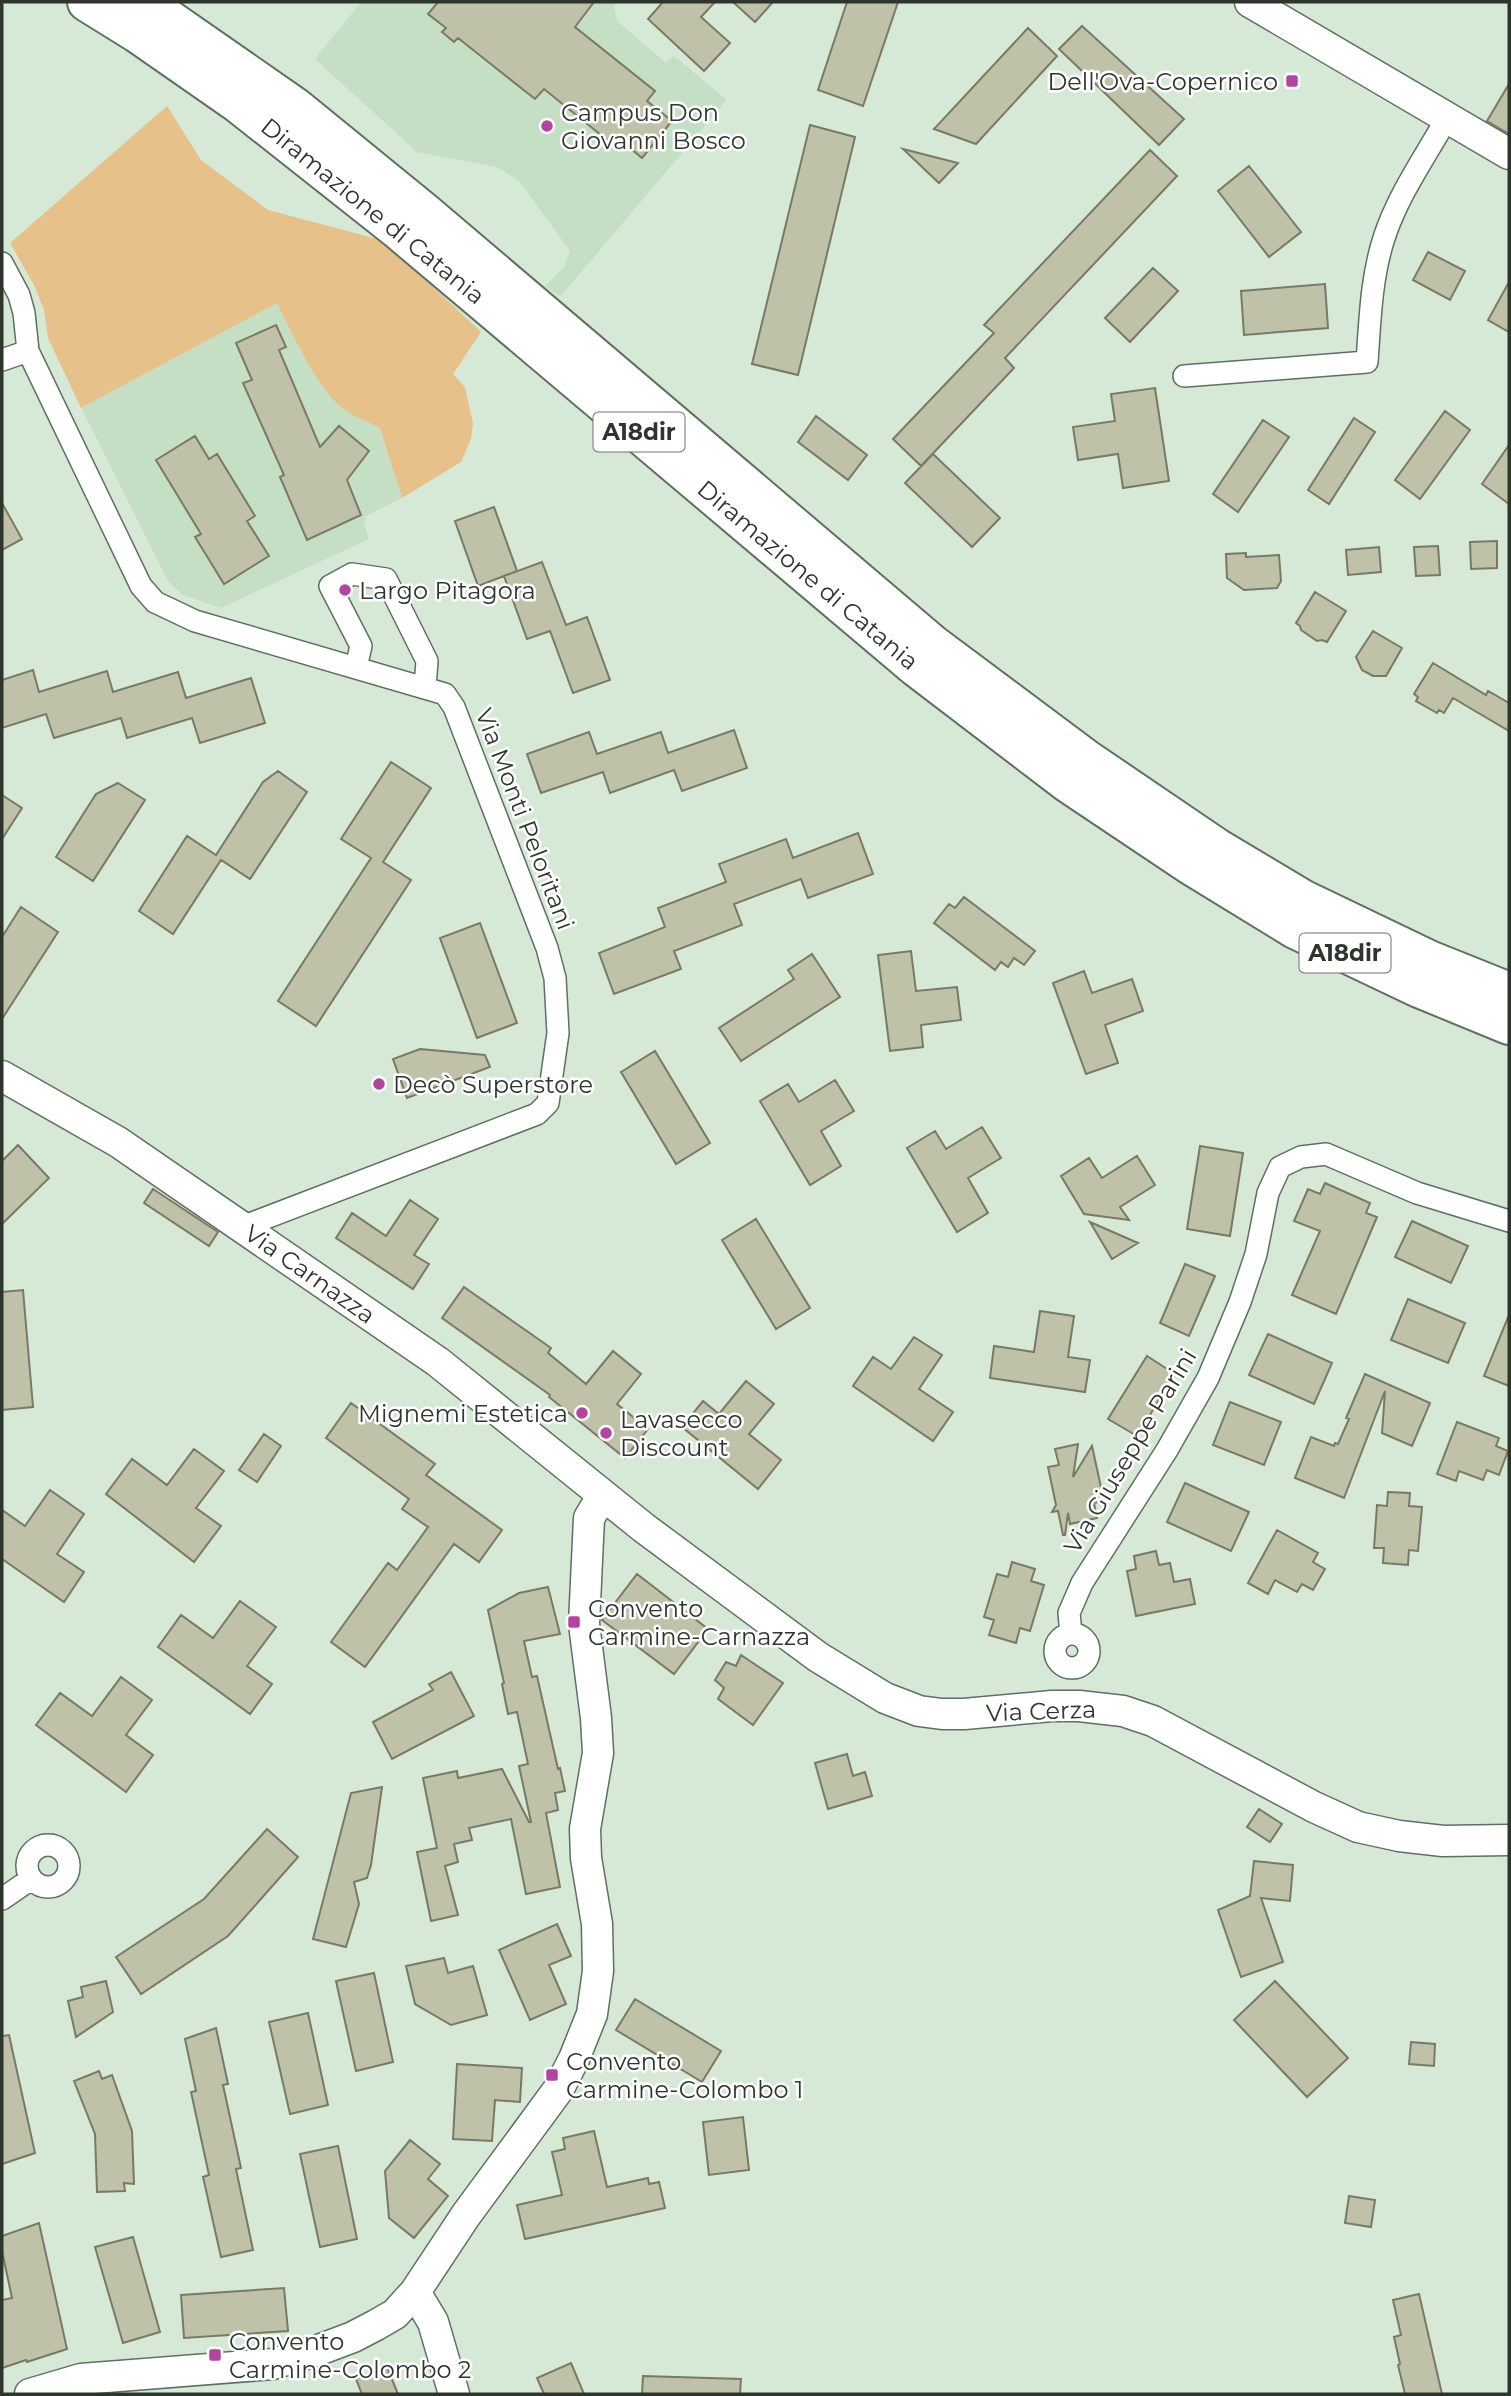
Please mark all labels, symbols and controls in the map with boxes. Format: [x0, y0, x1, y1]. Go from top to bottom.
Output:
place label: Dell'Ova-Copernico [1047, 67, 1278, 96]
marker: Dell'Ova-Copernico [1284, 73, 1300, 89]
place label: Campus Don Giovanni Bosco [561, 98, 746, 155]
street label: Diramazione di Catania [255, 112, 491, 310]
marker: Campus Don Giovanni Bosco [539, 118, 555, 134]
road number: A18dir [594, 412, 684, 452]
street label: Diramazione di Catania [692, 474, 924, 676]
place label: Largo Pitagora [359, 576, 536, 605]
marker: Largo Pitagora [337, 582, 353, 598]
street label: Via Monti Peloritani [469, 704, 581, 934]
road number: A18dir [1300, 934, 1390, 972]
place label: Decò Superstore [393, 1070, 593, 1099]
marker: Decò Superstore [371, 1076, 387, 1092]
street label: Via Carnazza [239, 1218, 381, 1330]
street label: Via Giuseppe Parini [1057, 1343, 1203, 1559]
place label: Mignemi Estetica [358, 1399, 568, 1428]
marker: Mignemi Estetica [574, 1405, 590, 1421]
place label: Lavasecco Discount [620, 1405, 743, 1462]
marker: Lavasecco Discount [598, 1425, 614, 1441]
place label: Convento Carmine-Carnazza [588, 1594, 810, 1651]
marker: Convento Carmine-Carnazza [566, 1614, 582, 1630]
street label: Via Cerza [985, 1695, 1097, 1727]
place label: Convento Carmine-Colombo 1 [566, 2047, 803, 2104]
marker: Convento Carmine-Colombo 1 [544, 2067, 560, 2083]
place label: Convento Carmine-Colombo 2 [229, 2327, 471, 2384]
marker: Convento Carmine-Colombo 2 [207, 2347, 223, 2363]

